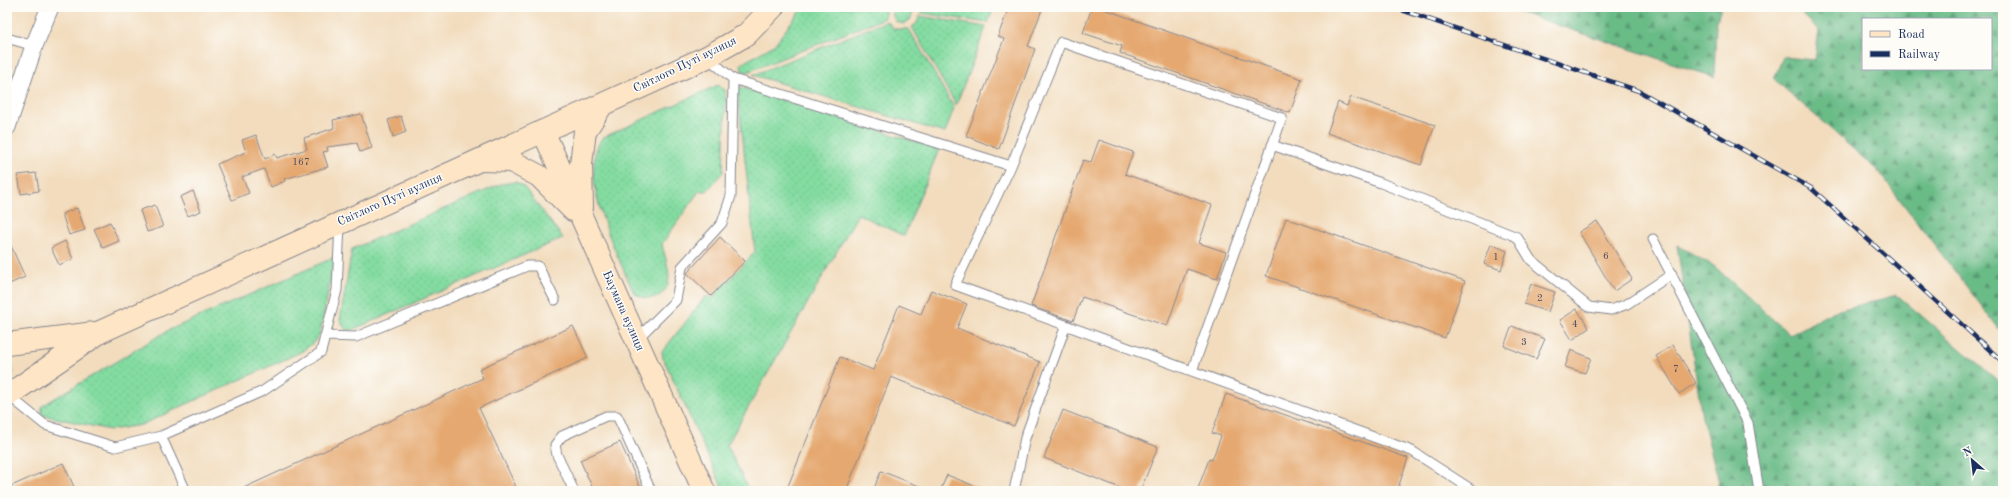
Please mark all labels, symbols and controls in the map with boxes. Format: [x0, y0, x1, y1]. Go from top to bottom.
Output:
legend [1862, 18, 1992, 70]
text: Road [1898, 29, 1925, 41]
street label: Світлого Путі вулиця [631, 34, 739, 95]
text: Railway [1898, 49, 1941, 61]
house number: 167 [292, 157, 310, 167]
street label: Світлого Путі вулиця [335, 171, 444, 229]
house number: 6 [1603, 251, 1609, 261]
house number: 1 [1493, 252, 1499, 262]
street label: Баумана вулиця [600, 269, 646, 353]
house number: 2 [1537, 293, 1543, 303]
house number: 4 [1572, 319, 1578, 329]
house number: 3 [1521, 337, 1527, 347]
house number: 7 [1673, 364, 1679, 374]
north arrow [1952, 440, 1992, 480]
text: N [1962, 445, 1975, 459]

